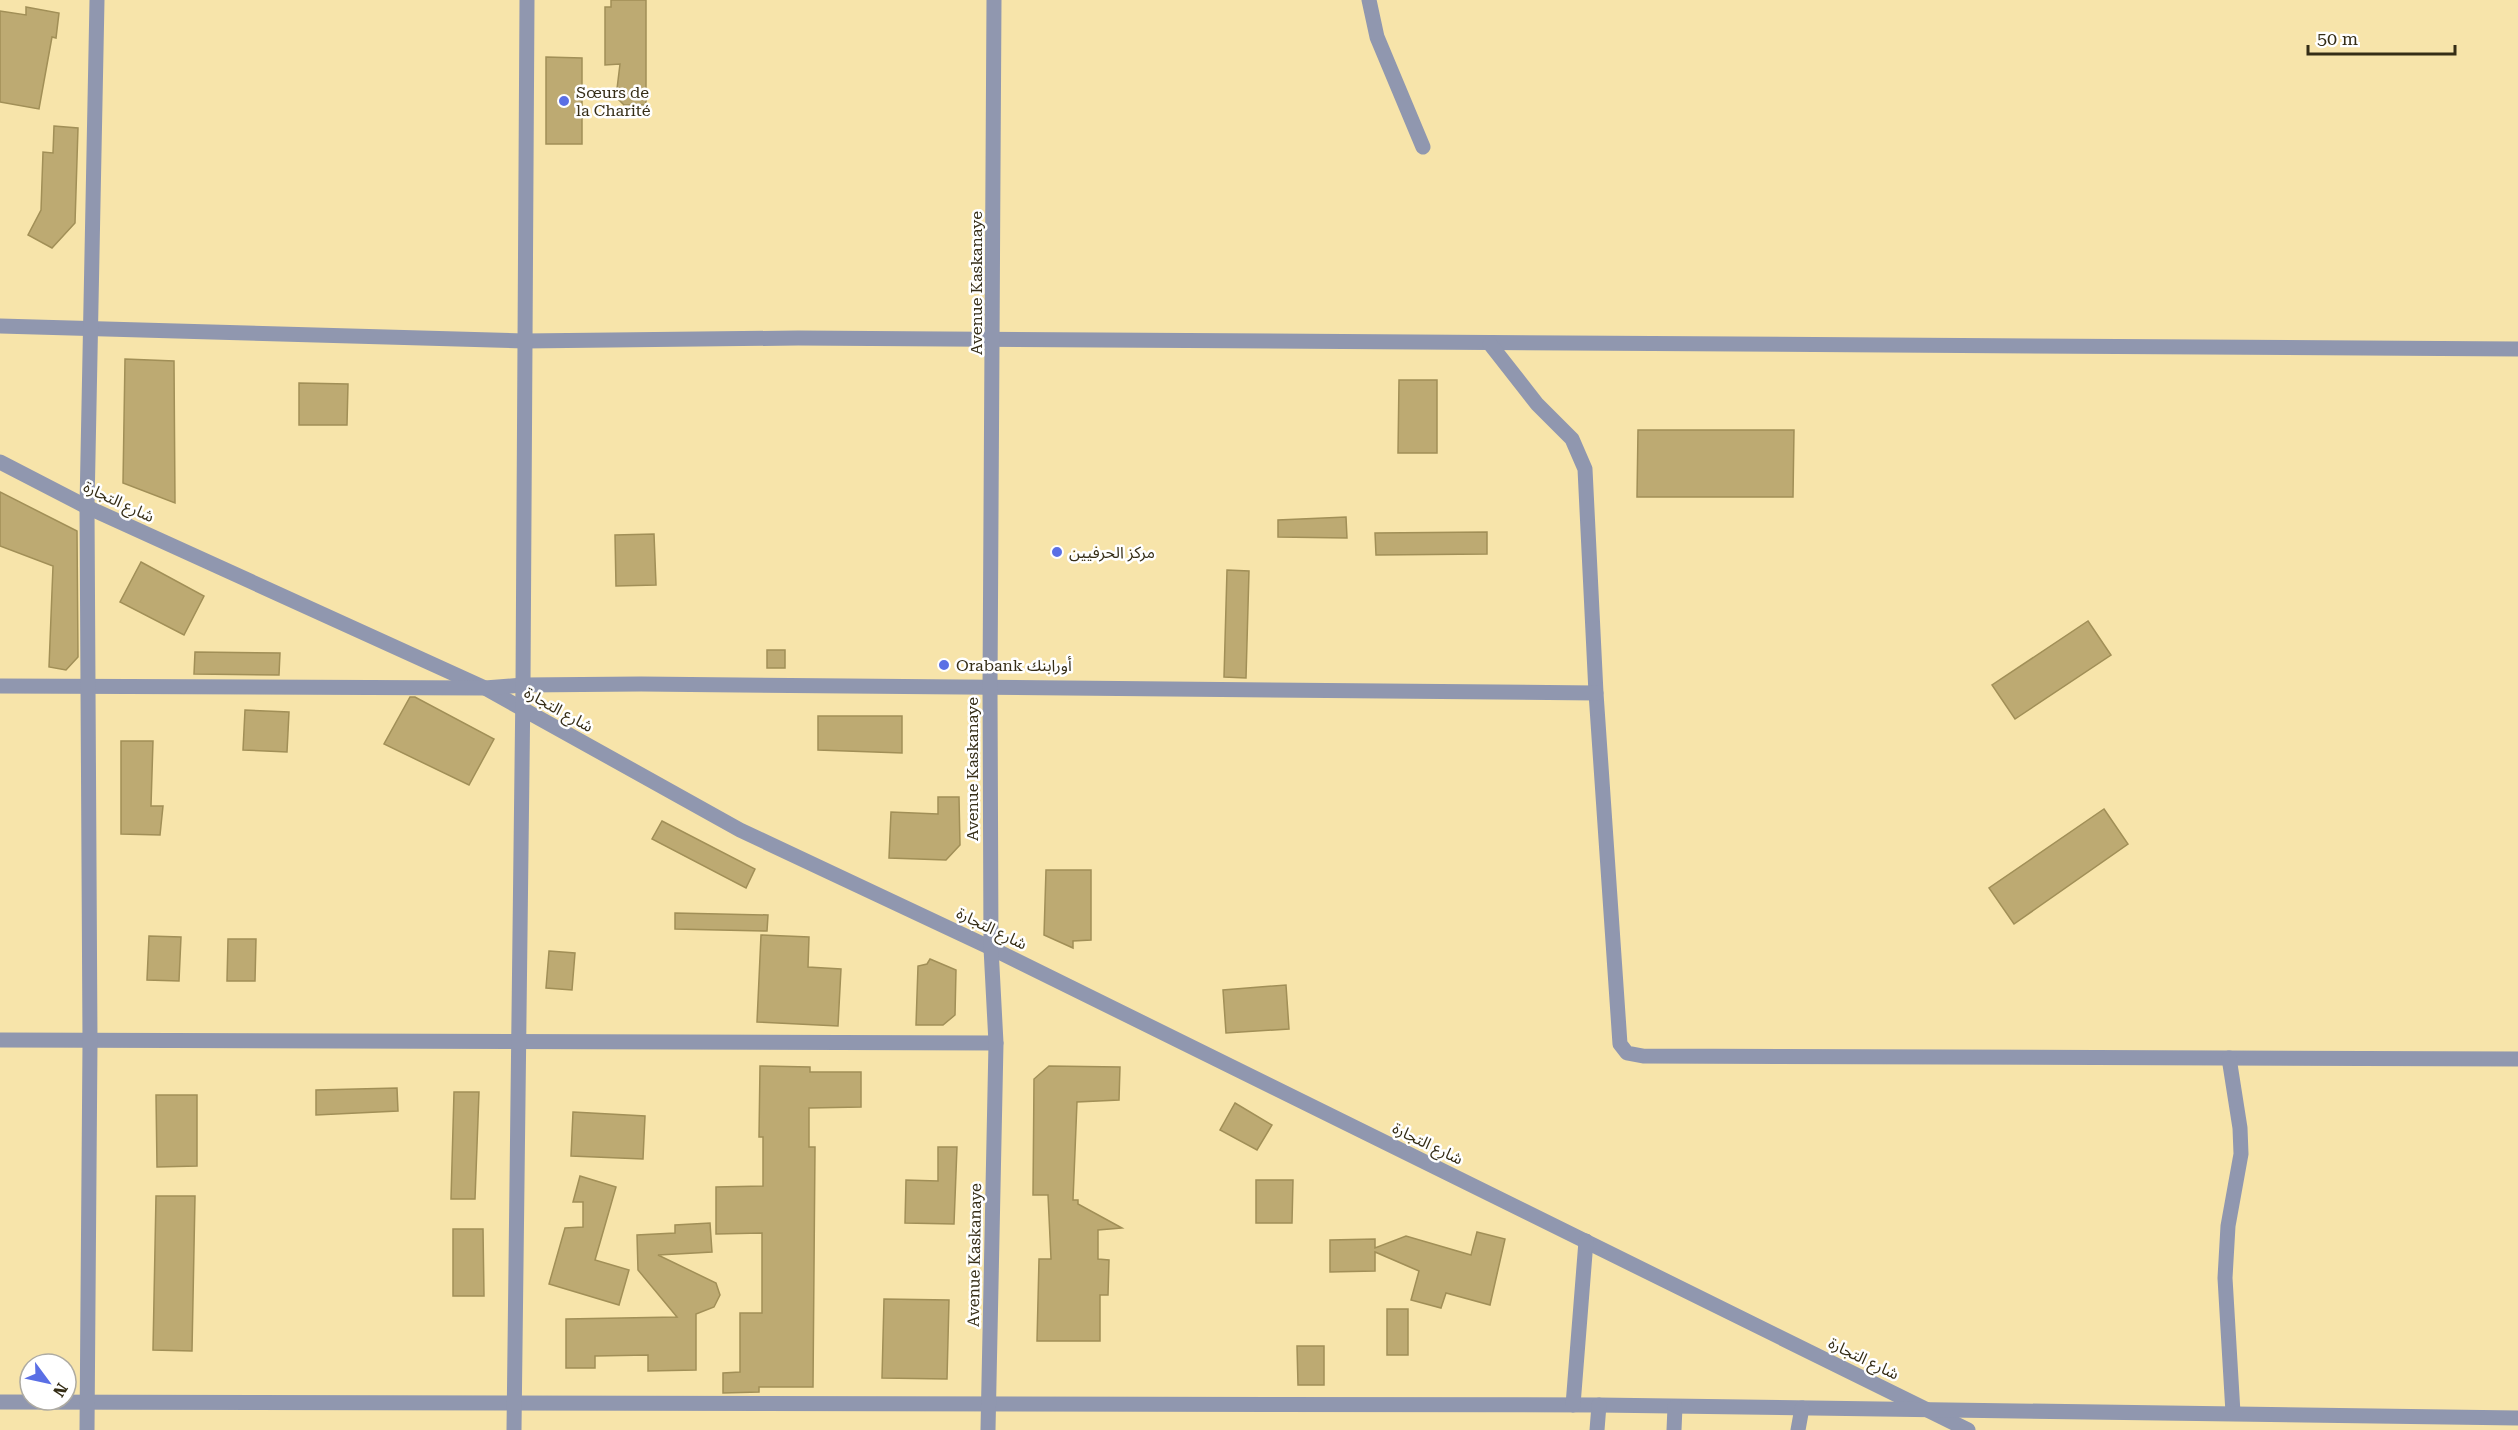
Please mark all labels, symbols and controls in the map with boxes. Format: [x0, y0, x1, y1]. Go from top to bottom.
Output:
scale bar [2308, 18, 2455, 56]
text: 50 m [2317, 28, 2358, 49]
place label: Sœurs de la Charité [576, 83, 651, 120]
marker: Sœurs de la Charité [557, 94, 571, 108]
street label: Avenue Kaskanaye [967, 211, 986, 355]
street label: شارع التجارة [79, 477, 157, 529]
place label: مركز الحرفيين [1069, 543, 1155, 562]
marker: مركز الحرفيين [1050, 545, 1064, 559]
place label: Orabank أورابنك [956, 656, 1072, 675]
marker: Orabank أورابنك [937, 658, 951, 672]
street label: شارع التجارة [520, 683, 596, 739]
street label: Avenue Kaskanaye [963, 697, 982, 841]
street label: شارع التجارة [952, 903, 1030, 956]
street label: شارع التجارة [1388, 1118, 1466, 1171]
street label: Avenue Kaskanaye [964, 1183, 985, 1327]
street label: شارع التجارة [1824, 1333, 1902, 1386]
north arrow [18, 1352, 78, 1412]
text: N [49, 1380, 71, 1400]

